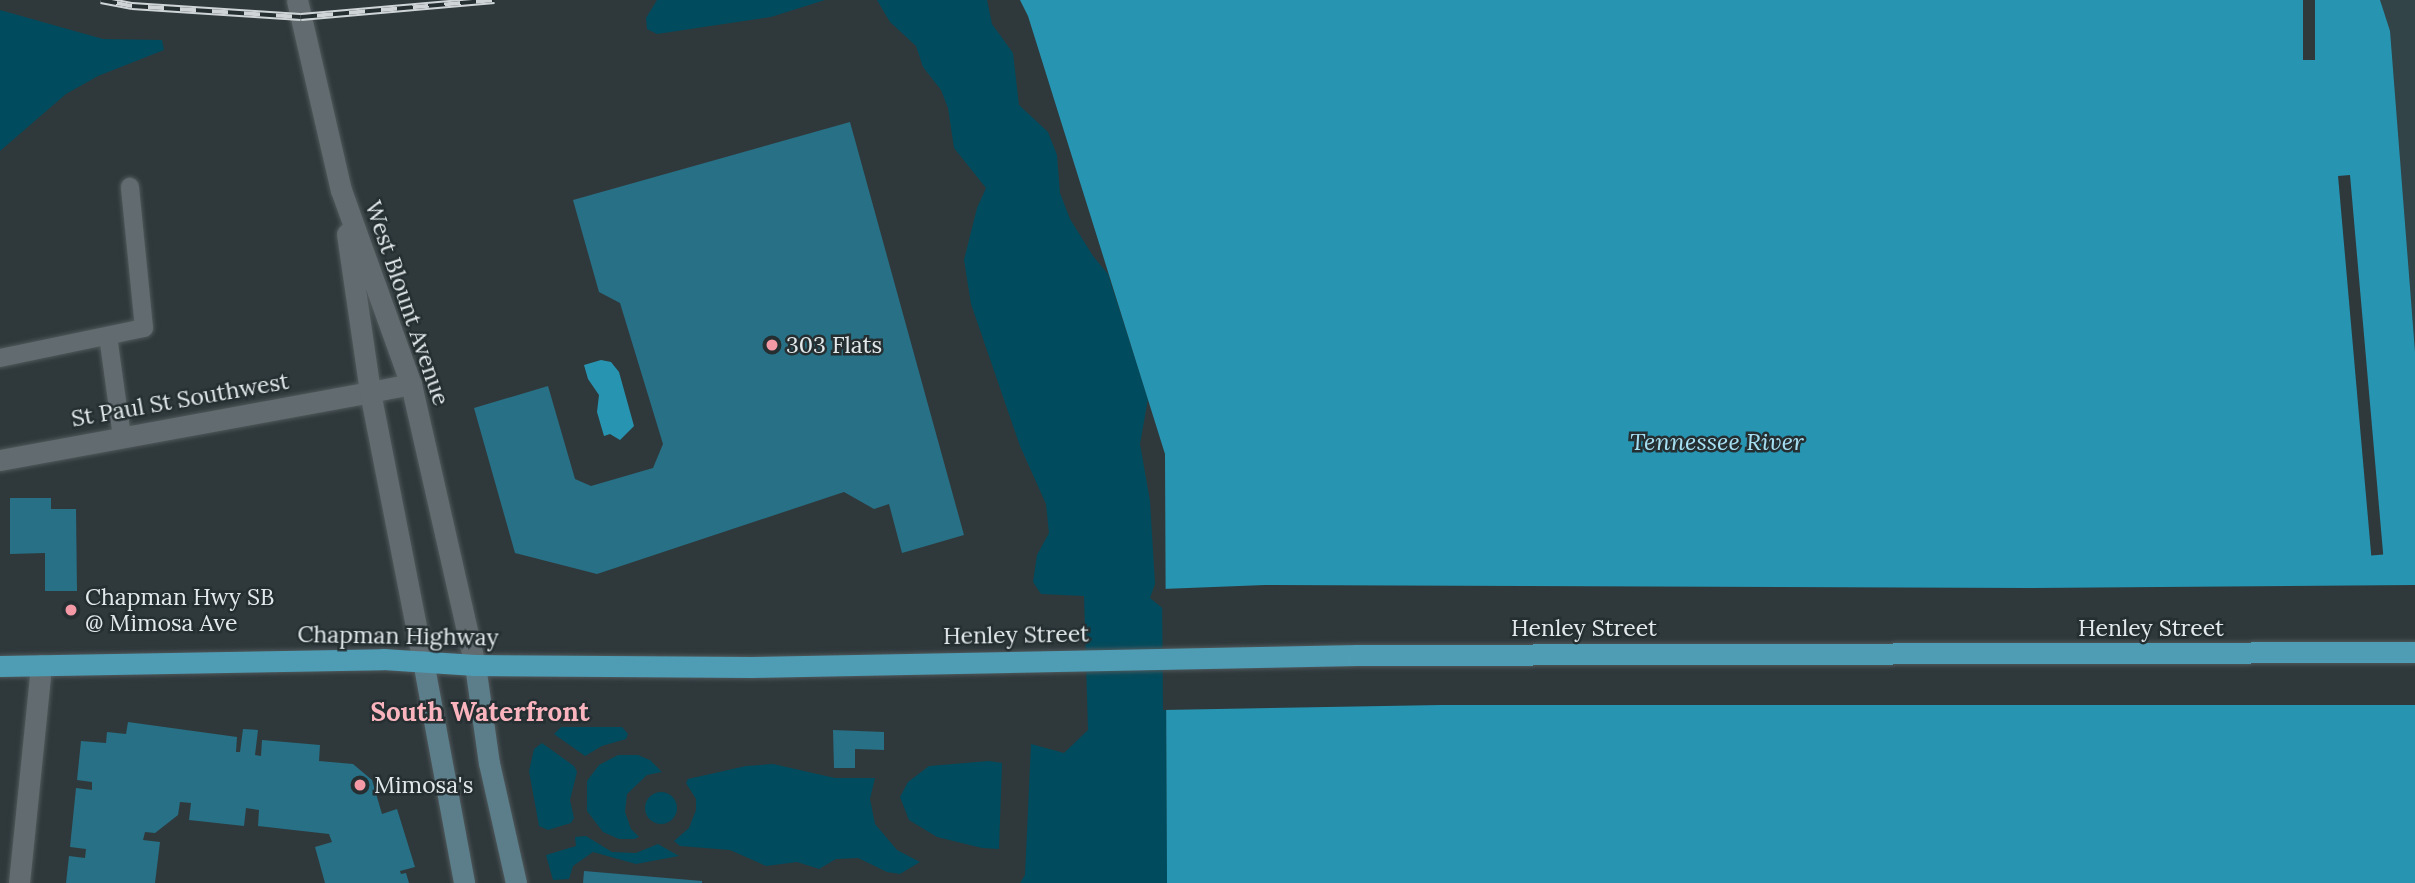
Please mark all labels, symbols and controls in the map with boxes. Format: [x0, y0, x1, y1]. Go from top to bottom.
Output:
street label: West Blount Avenue [359, 197, 455, 409]
place label: 303 Flats [786, 331, 882, 359]
marker: 303 Flats [764, 337, 780, 353]
street label: St Paul St Southwest [69, 367, 291, 433]
water label: Tennessee River [1630, 428, 1804, 456]
place label: Chapman Hwy SB @ Mimosa Ave [85, 583, 274, 637]
marker: Chapman Hwy SB @ Mimosa Ave [63, 602, 79, 618]
street label: Henley Street [1511, 614, 1657, 642]
street label: Henley Street [2078, 614, 2224, 642]
street label: Chapman Highway [297, 620, 499, 652]
street label: Henley Street [943, 620, 1089, 650]
district label: South Waterfront [370, 696, 590, 728]
place label: Mimosa's [374, 771, 473, 799]
marker: Mimosa's [352, 777, 368, 793]

